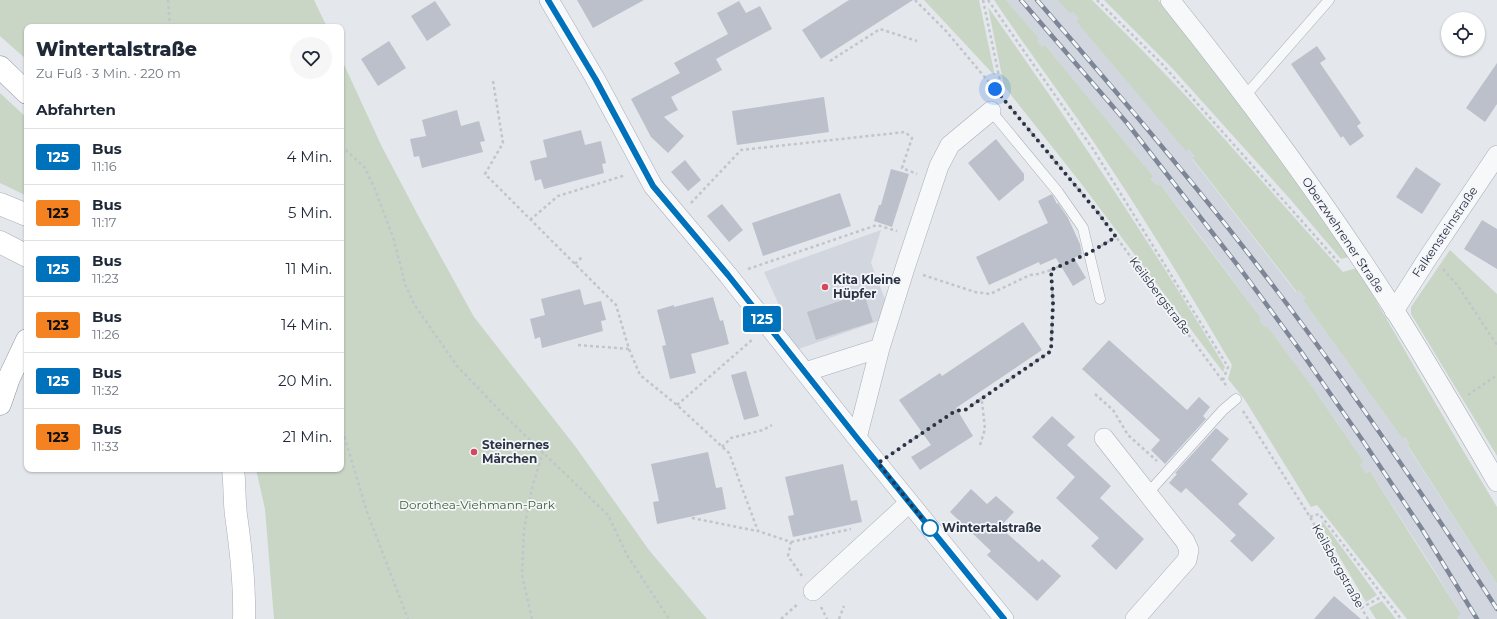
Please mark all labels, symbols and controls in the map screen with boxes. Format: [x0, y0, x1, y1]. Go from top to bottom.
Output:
map controls [1441, 12, 1485, 56]
button: locate [1441, 12, 1485, 56]
button: heart [290, 37, 332, 79]
text: Wintertalstraße [36, 38, 197, 61]
text: Zu Fuß · 3 Min. · 220 m [36, 65, 181, 81]
your location [985, 79, 1005, 99]
text: Abfahrten [36, 100, 116, 119]
text: Bus [92, 139, 122, 158]
text: 4 Min. [286, 147, 332, 166]
text: 125 [47, 148, 69, 166]
text: 11:16 [92, 158, 117, 174]
street label: Oberzwehrener Straße [1299, 174, 1388, 295]
street label: Falkensteinstraße [1409, 183, 1481, 280]
text: Bus [92, 195, 122, 214]
text: 5 Min. [288, 203, 332, 222]
text: 123 [47, 204, 69, 222]
text: 11:17 [92, 214, 117, 230]
text: Bus [92, 251, 122, 270]
street label: Keilsbergstraße [1126, 254, 1195, 338]
text: 11 Min. [286, 259, 332, 278]
text: 125 [47, 260, 69, 278]
text: 11:23 [92, 270, 119, 286]
place label: Kita Kleine Hüpfer [833, 272, 901, 301]
marker: Kita Kleine Hüpfer [820, 282, 830, 292]
line badge: 125 [739, 306, 785, 332]
text: Bus [92, 307, 122, 326]
text: 125 [751, 310, 773, 328]
text: 14 Min. [281, 315, 332, 334]
text: 123 [47, 316, 69, 334]
text: 11:26 [92, 326, 119, 342]
text: Bus [92, 363, 122, 382]
text: 20 Min. [278, 371, 332, 390]
text: 125 [47, 372, 69, 390]
text: 11:32 [92, 382, 119, 398]
text: Bus [92, 419, 122, 438]
text: 21 Min. [282, 427, 332, 446]
text: 123 [47, 428, 69, 446]
place label: Steinernes Märchen [482, 437, 550, 466]
text: 11:33 [92, 438, 119, 454]
marker: Steinernes Märchen [469, 447, 479, 457]
park label: Dorothea-Viehmann-Park [399, 497, 556, 512]
marker: Wintertalstraße [921, 519, 939, 537]
place label: Wintertalstraße [942, 520, 1042, 535]
street label: Keilsbergstraße [1309, 521, 1368, 610]

